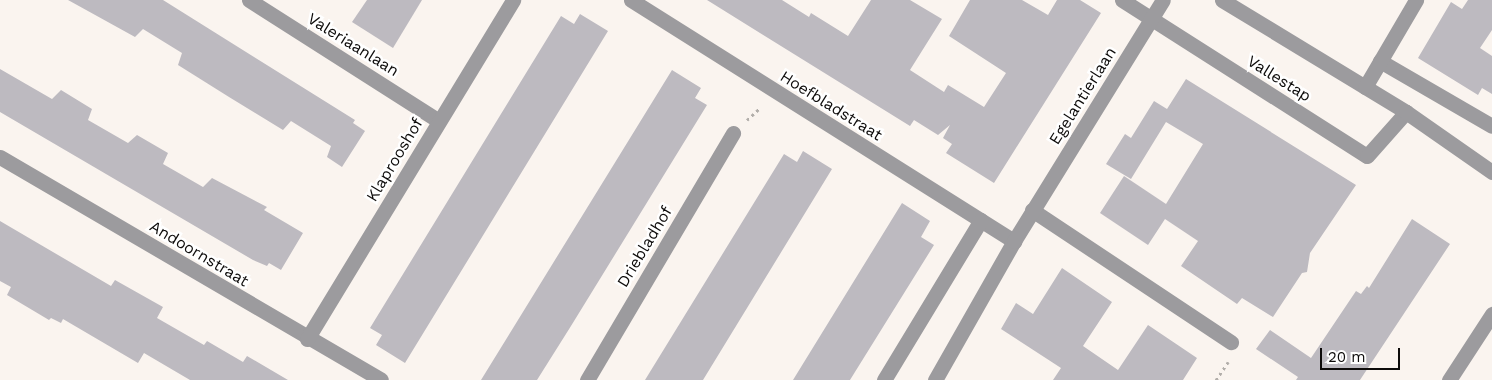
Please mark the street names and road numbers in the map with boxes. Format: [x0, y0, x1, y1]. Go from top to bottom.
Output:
street label: Valeriaanlaan [304, 9, 402, 81]
street label: Egelantierlaan [1045, 44, 1121, 148]
street label: Vallestap [1244, 52, 1314, 106]
street label: Hoefbladstraat [776, 67, 886, 145]
street label: Klaprooshof [363, 115, 427, 205]
street label: Driebladhof [613, 203, 677, 291]
street label: Andoornstraat [146, 217, 252, 291]

